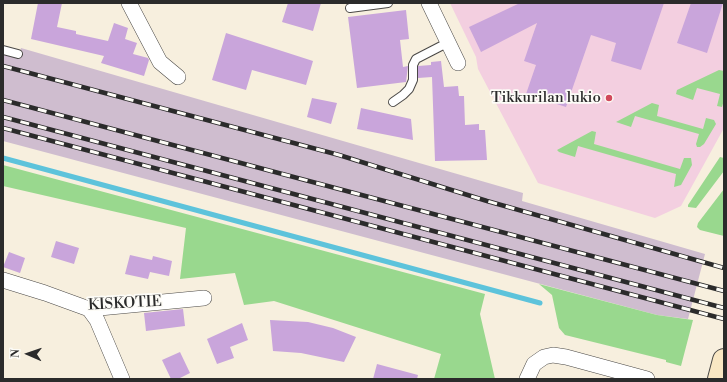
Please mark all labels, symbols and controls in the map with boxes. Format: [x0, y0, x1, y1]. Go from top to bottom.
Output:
place label: Tikkurilan lukio [491, 89, 601, 107]
marker: Tikkurilan lukio [604, 93, 614, 103]
street label: KISKOTIE [88, 293, 162, 315]
north arrow [8, 334, 48, 374]
text: N [9, 349, 23, 358]

